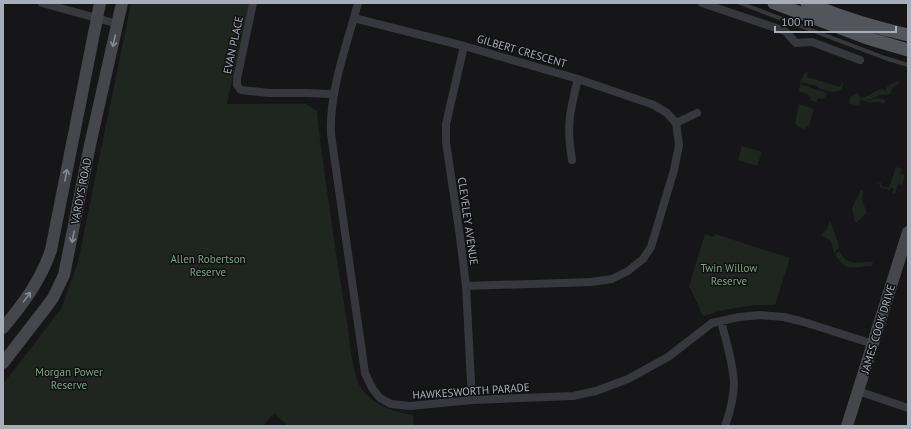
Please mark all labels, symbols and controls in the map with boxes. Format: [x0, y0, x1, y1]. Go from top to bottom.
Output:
scale bar [775, 8, 896, 34]
text: 100 m [781, 14, 814, 29]
street label: EVAN PLACE [220, 15, 246, 75]
street label: GILBERT CRESCENT [476, 31, 568, 71]
one-way arrow [110, 34, 118, 47]
street label: VARDYS ROAD [68, 157, 94, 226]
one-way arrow [62, 169, 70, 182]
street label: CLEVELEY AVENUE [455, 176, 481, 266]
one-way arrow [68, 230, 76, 243]
park label: Allen Robertson Reserve [170, 252, 246, 279]
park label: Twin Willow Reserve [701, 261, 757, 288]
street label: JAMES COOK DRIVE [857, 283, 898, 376]
one-way arrow [23, 292, 31, 303]
park label: Morgan Power Reserve [35, 365, 103, 392]
street label: HAWKESWORTH PARADE [412, 380, 530, 402]

